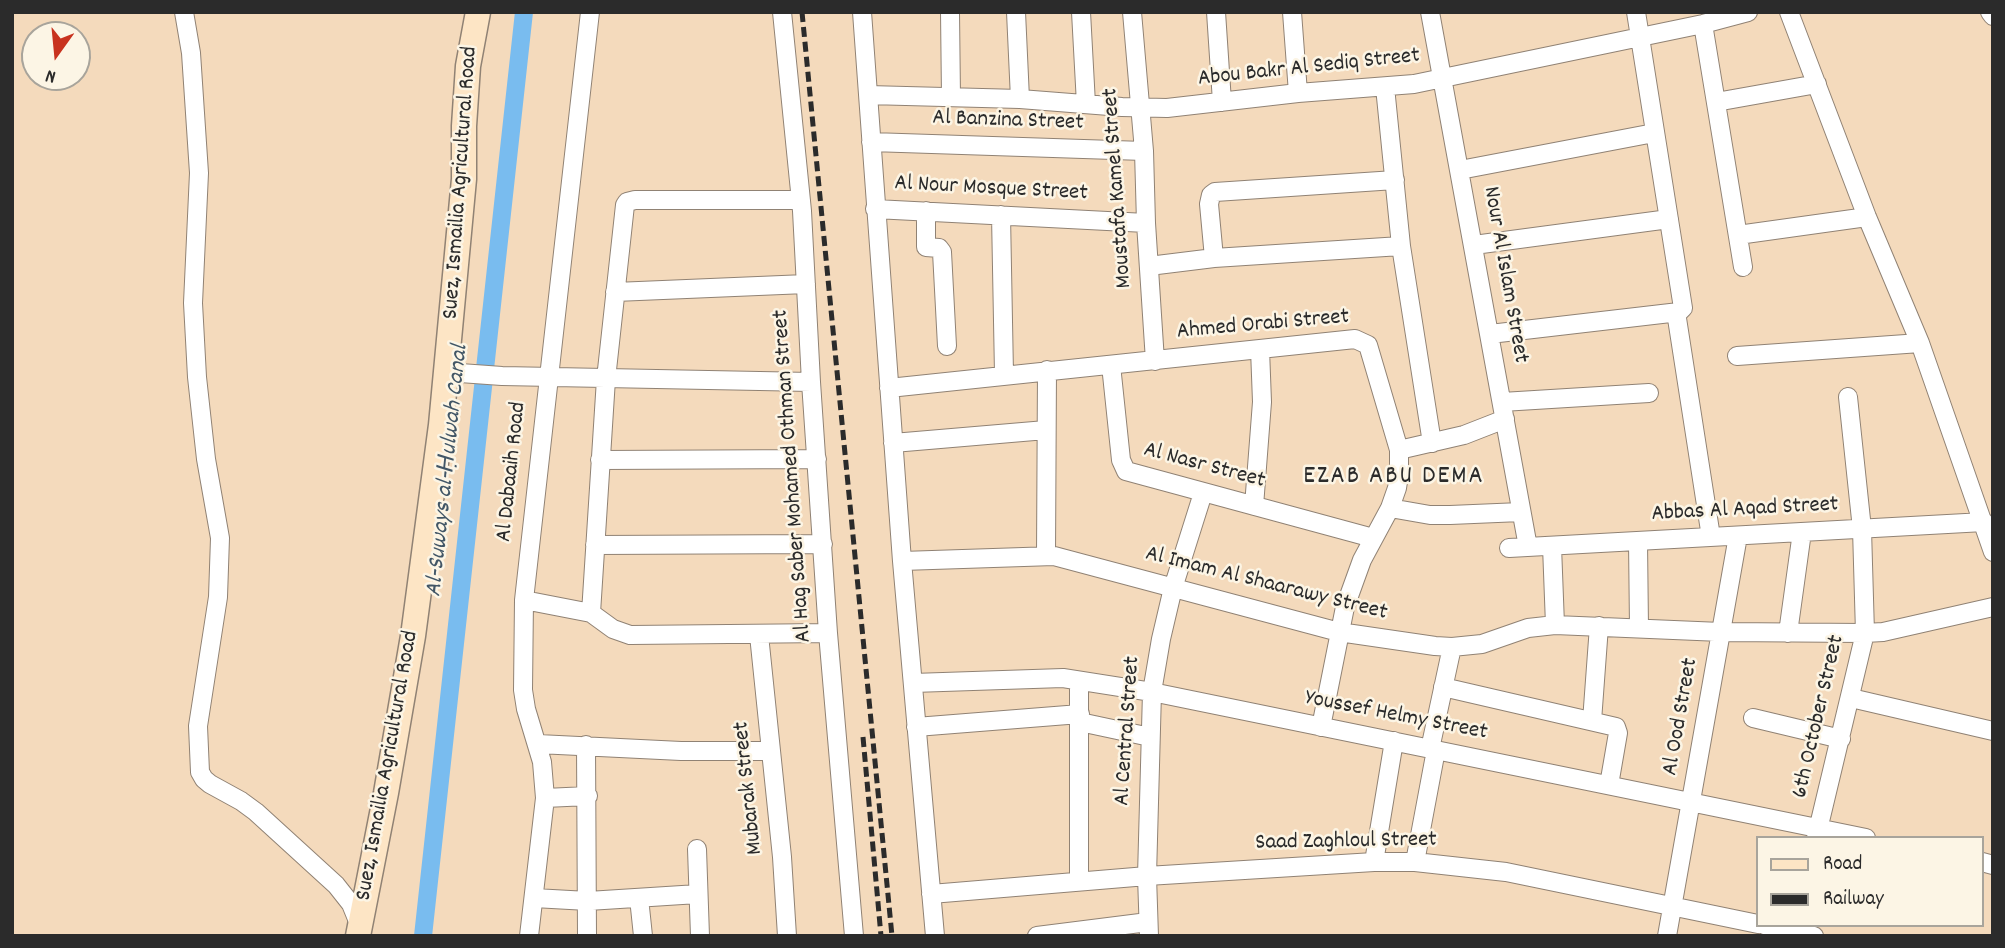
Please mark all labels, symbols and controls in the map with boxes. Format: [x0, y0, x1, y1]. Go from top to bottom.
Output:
north arrow [21, 21, 91, 91]
street label: Abou Bakr Al Sediq Street [1197, 44, 1421, 94]
street label: Suez, Ismailia Agricultural Road [439, 46, 485, 320]
text: N [43, 61, 59, 89]
street label: Moustafa Kamel Street [1098, 87, 1140, 289]
street label: Al Banzina Street [932, 106, 1084, 138]
street label: Al Nour Mosque Street [894, 171, 1088, 209]
street label: Nour Al Islam Street [1475, 185, 1533, 365]
street label: Ahmed Orabi Street [1176, 305, 1350, 347]
street label: Al Hag Saber Mohamed Othman Street [769, 309, 819, 643]
water label: Al-Suways al-Ḥulwah Canal [421, 344, 477, 598]
street label: Al Dabaaih Road [492, 401, 534, 543]
street label: Al Nasr Street [1140, 438, 1268, 496]
district label: EZAB ABU DEMA [1305, 462, 1483, 494]
street label: Abbas Al Aqad Street [1651, 492, 1839, 530]
street label: Al Imam Al Shaarawy Street [1142, 542, 1390, 628]
street label: Suez, Ismailia Agricultural Road [352, 629, 426, 903]
street label: 6th October Street [1788, 633, 1852, 801]
street label: Al Central Street [1110, 655, 1148, 807]
street label: Al Ood Street [1658, 656, 1706, 778]
street label: Youssef Helmy Street [1303, 686, 1489, 748]
street label: Mubarak Street [729, 720, 771, 856]
street label: Saad Zaghloul Street [1255, 828, 1437, 858]
legend [1756, 836, 1984, 927]
text: Road [1823, 850, 1862, 880]
text: Railway [1823, 885, 1884, 915]

